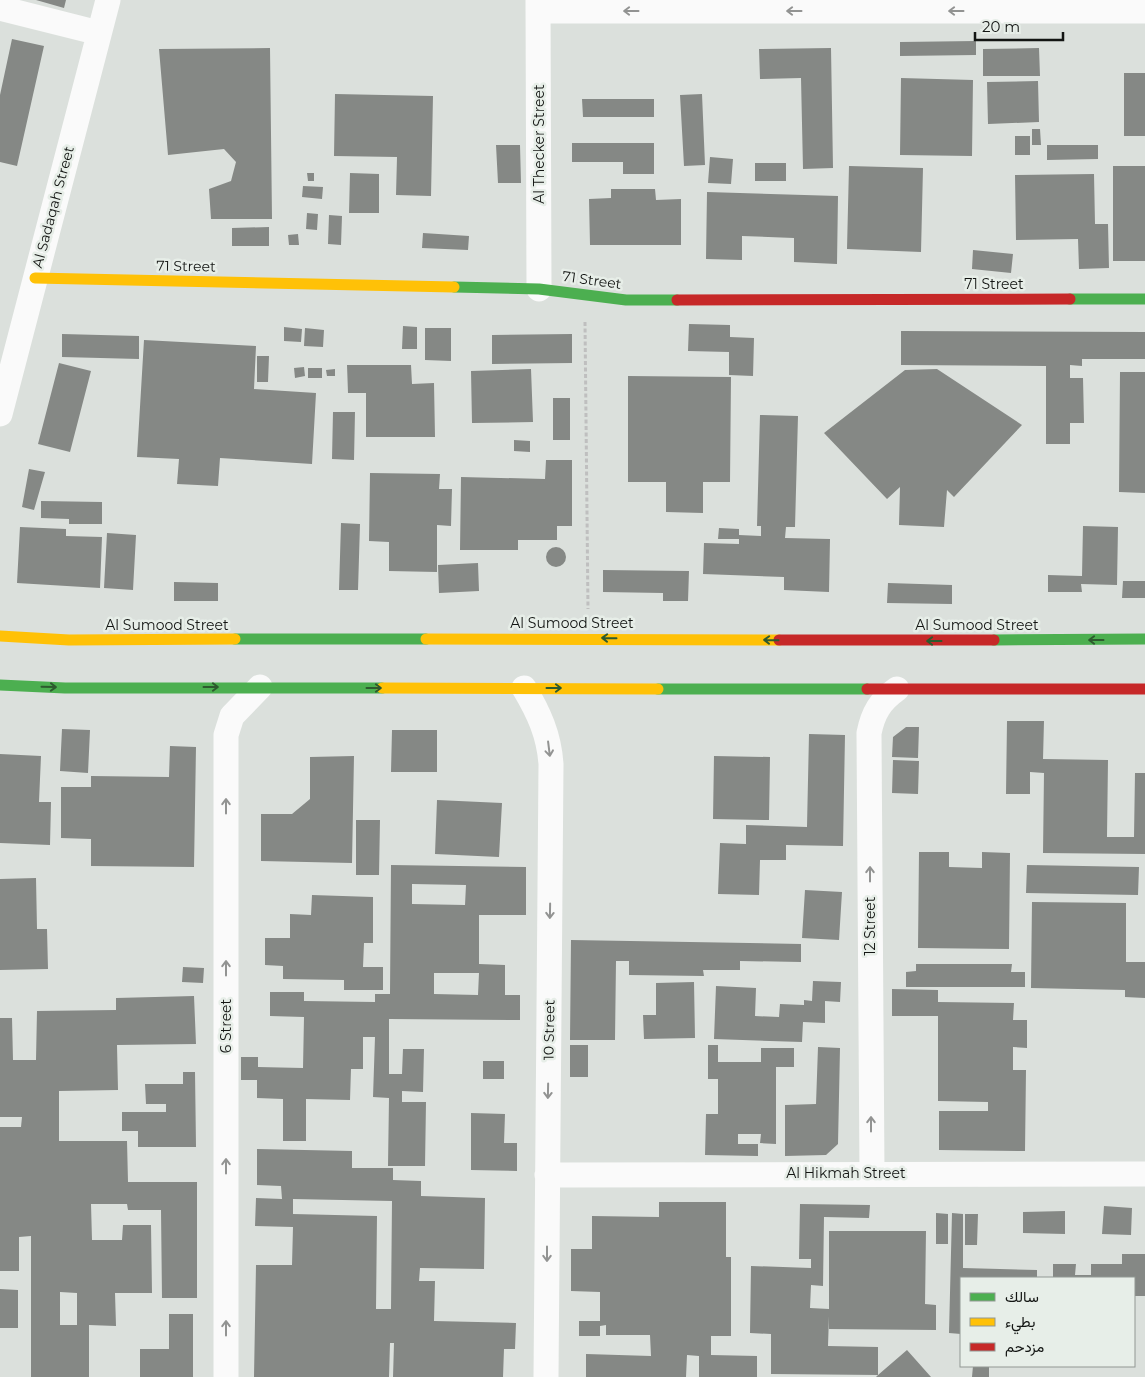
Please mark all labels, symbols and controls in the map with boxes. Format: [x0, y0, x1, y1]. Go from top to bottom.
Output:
one-way arrow [624, 6, 640, 16]
one-way arrow [786, 6, 802, 16]
one-way arrow [949, 6, 965, 16]
scale bar [975, 10, 1062, 42]
text: 20 m [982, 17, 1020, 36]
street label: Al Thecker Street [530, 84, 548, 204]
street label: Al Sadaqah Street [28, 144, 78, 270]
street label: 71 Street [156, 256, 216, 276]
street label: 71 Street [561, 267, 623, 293]
street label: 71 Street [964, 275, 1024, 293]
street label: Al Sumood Street [510, 614, 634, 632]
street label: Al Sumood Street [105, 616, 229, 634]
street label: Al Sumood Street [915, 616, 1039, 634]
one-way arrow [601, 633, 618, 643]
one-way arrow [764, 635, 780, 644]
one-way arrow [1089, 635, 1105, 645]
one-way arrow [926, 636, 942, 645]
one-way arrow [40, 682, 56, 692]
one-way arrow [202, 682, 219, 692]
one-way arrow [365, 683, 381, 692]
one-way arrow [545, 683, 561, 693]
one-way arrow [544, 741, 554, 757]
one-way arrow [221, 798, 231, 814]
one-way arrow [865, 866, 875, 882]
street label: 12 Street [861, 896, 879, 956]
one-way arrow [545, 903, 554, 919]
one-way arrow [221, 961, 231, 977]
street label: 6 Street [217, 998, 235, 1053]
street label: 10 Street [539, 999, 559, 1060]
one-way arrow [543, 1083, 553, 1099]
one-way arrow [866, 1116, 876, 1132]
one-way arrow [221, 1158, 231, 1174]
street label: Al Hikmah Street [786, 1164, 906, 1182]
one-way arrow [542, 1246, 552, 1262]
legend [960, 1277, 1135, 1367]
text: سالك [1005, 1287, 1039, 1306]
text: بطيء [1005, 1312, 1035, 1335]
one-way arrow [221, 1321, 231, 1337]
text: مزدحم [1005, 1337, 1044, 1357]

